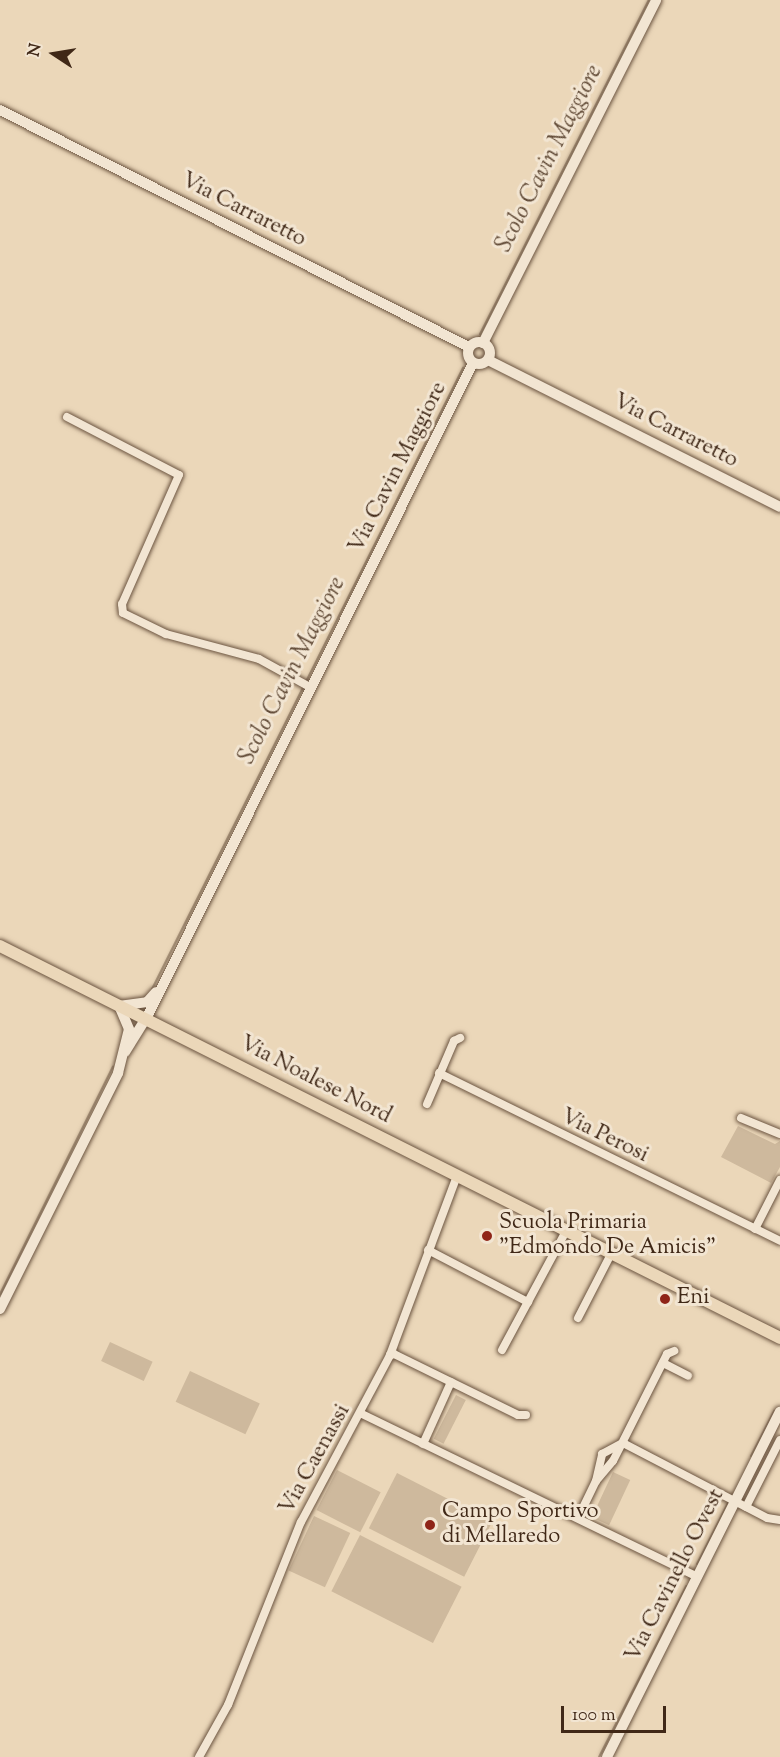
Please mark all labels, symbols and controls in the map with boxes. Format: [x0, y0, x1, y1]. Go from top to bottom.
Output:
north arrow [24, 24, 84, 84]
text: N [23, 42, 48, 59]
water label: Scolo Cavin Maggiore [490, 61, 610, 257]
street label: Via Carraretto [176, 168, 310, 254]
street label: Via Cavin Maggiore [344, 378, 454, 558]
street label: Via Carraretto [608, 389, 742, 475]
water label: Scolo Cavin Maggiore [233, 573, 353, 769]
street label: Via Noalese Nord [235, 1031, 395, 1131]
street label: Via Perosi [556, 1104, 652, 1170]
place label: Scuola Primaria "Edmondo De Amicis" [499, 1210, 716, 1262]
marker: Scuola Primaria "Edmondo De Amicis" [480, 1229, 494, 1243]
place label: Eni [677, 1286, 710, 1312]
marker: Eni [658, 1292, 672, 1306]
street label: Via Caenassi [275, 1400, 357, 1520]
street label: Via Cavinello Ovest [621, 1485, 731, 1667]
place label: Campo Sportivo di Mellaredo [442, 1499, 599, 1550]
marker: Campo Sportivo di Mellaredo [423, 1518, 437, 1532]
scale bar [564, 1694, 669, 1732]
text: 100 m [572, 1703, 616, 1729]

